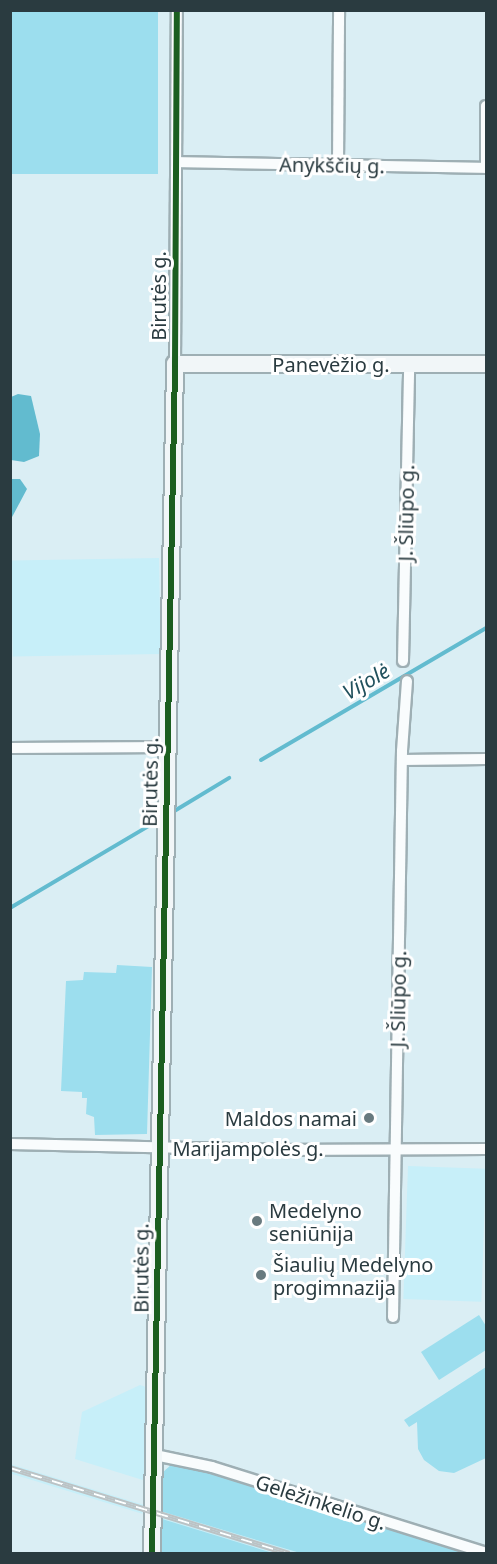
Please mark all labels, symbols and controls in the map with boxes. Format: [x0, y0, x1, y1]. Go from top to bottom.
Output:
street label: Anykščių g. [279, 152, 385, 178]
street label: Birutės g. [146, 251, 170, 341]
street label: Panevėžio g. [272, 352, 390, 376]
street label: J. Šliūpo g. [393, 464, 419, 562]
water label: Vijolė [338, 658, 394, 704]
street label: Birutės g. [137, 737, 163, 827]
street label: J. Šliūpo g. [385, 950, 411, 1048]
place label: Maldos namai [225, 1106, 357, 1130]
marker: Maldos namai [362, 1111, 376, 1125]
street label: Marijampolės g. [172, 1136, 324, 1160]
place label: Medelyno seniūnija [269, 1198, 362, 1245]
marker: Medelyno seniūnija [250, 1214, 264, 1228]
street label: Birutės g. [129, 1223, 153, 1313]
place label: Šiaulių Medelyno progimnazija [273, 1252, 433, 1299]
marker: Šiaulių Medelyno progimnazija [254, 1268, 268, 1282]
street label: Geležinkelio g. [253, 1470, 389, 1534]

